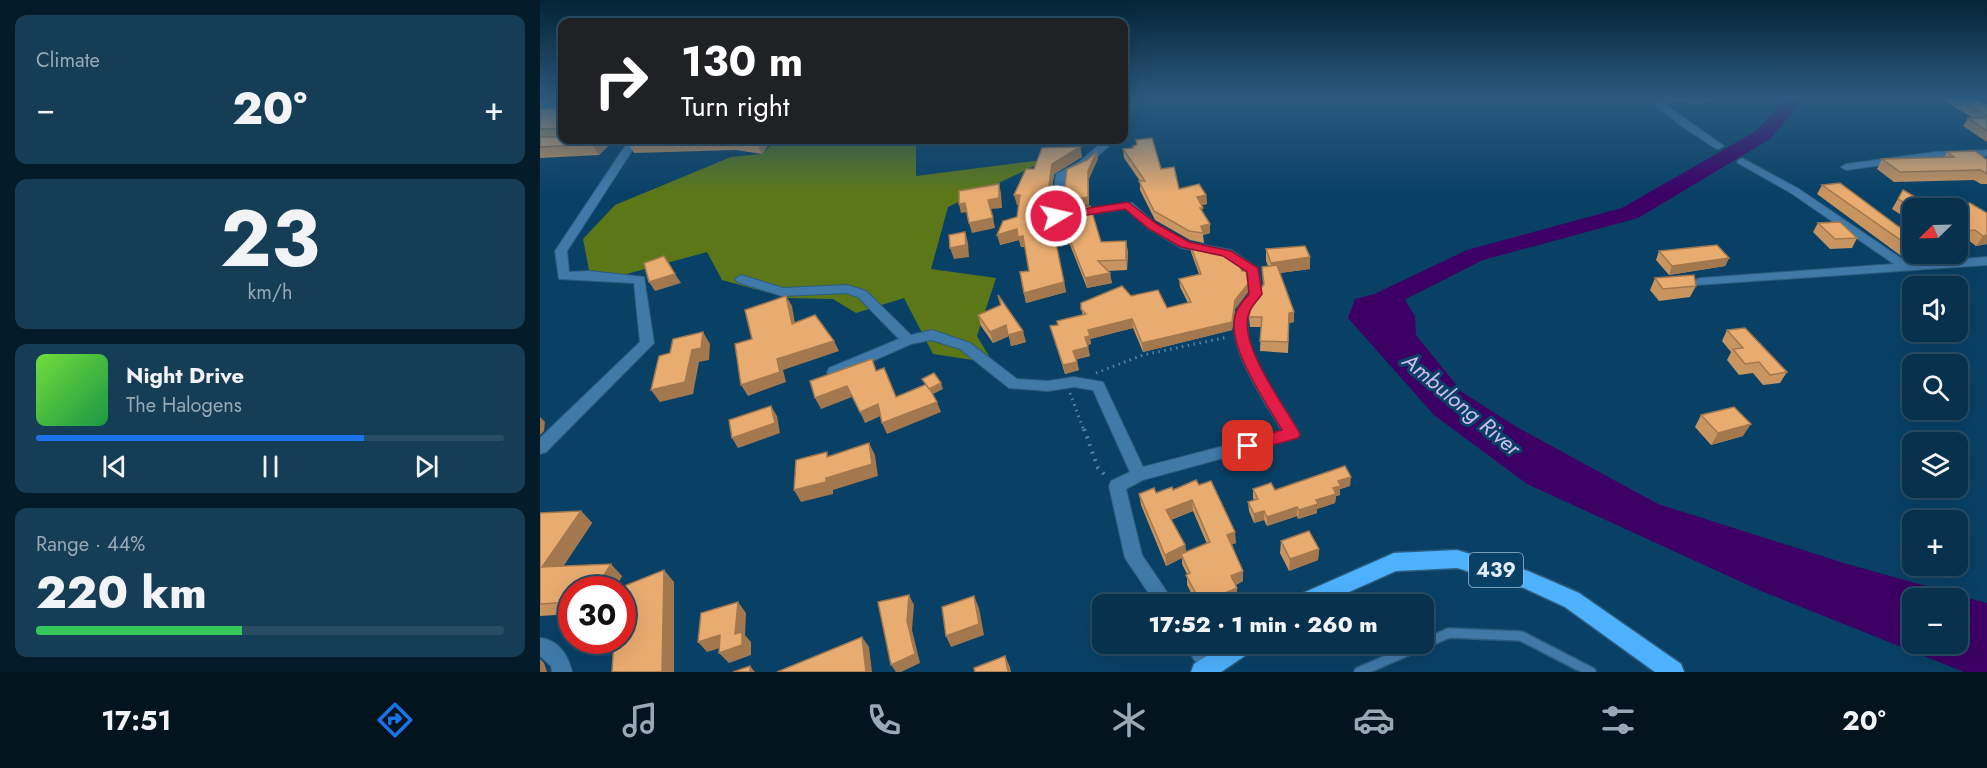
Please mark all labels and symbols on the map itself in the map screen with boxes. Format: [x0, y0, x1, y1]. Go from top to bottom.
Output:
position arrow [1024, 184, 1088, 248]
north arrow [1902, 198, 1968, 264]
water label: Ambulong River [1395, 344, 1529, 464]
pin [1222, 420, 1273, 471]
road number: 439 [1469, 553, 1523, 587]
speed limit sign: 30 [558, 576, 636, 654]

